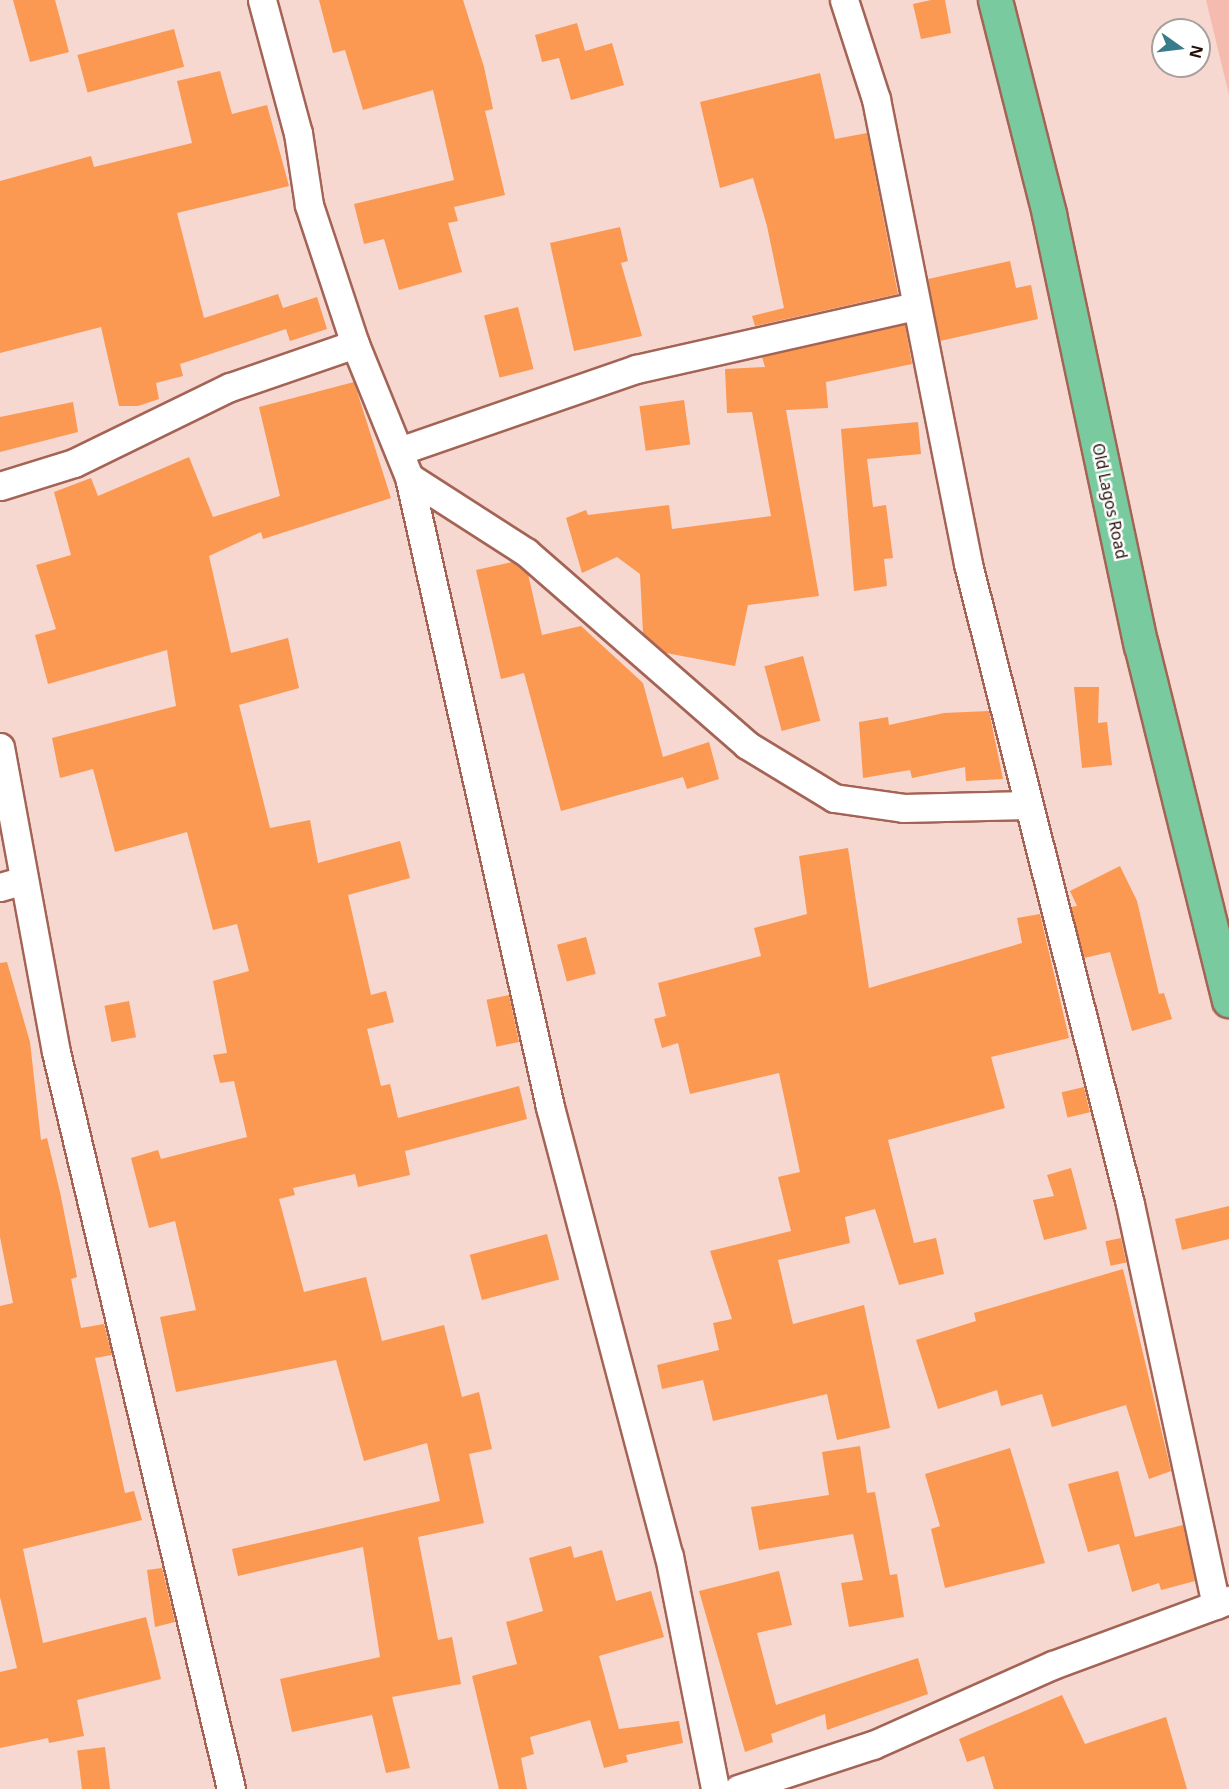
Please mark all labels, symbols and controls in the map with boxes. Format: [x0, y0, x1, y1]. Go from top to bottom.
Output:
north arrow [1151, 18, 1211, 78]
text: N [1184, 43, 1209, 61]
street label: Old Lagos Road [1088, 441, 1132, 561]

